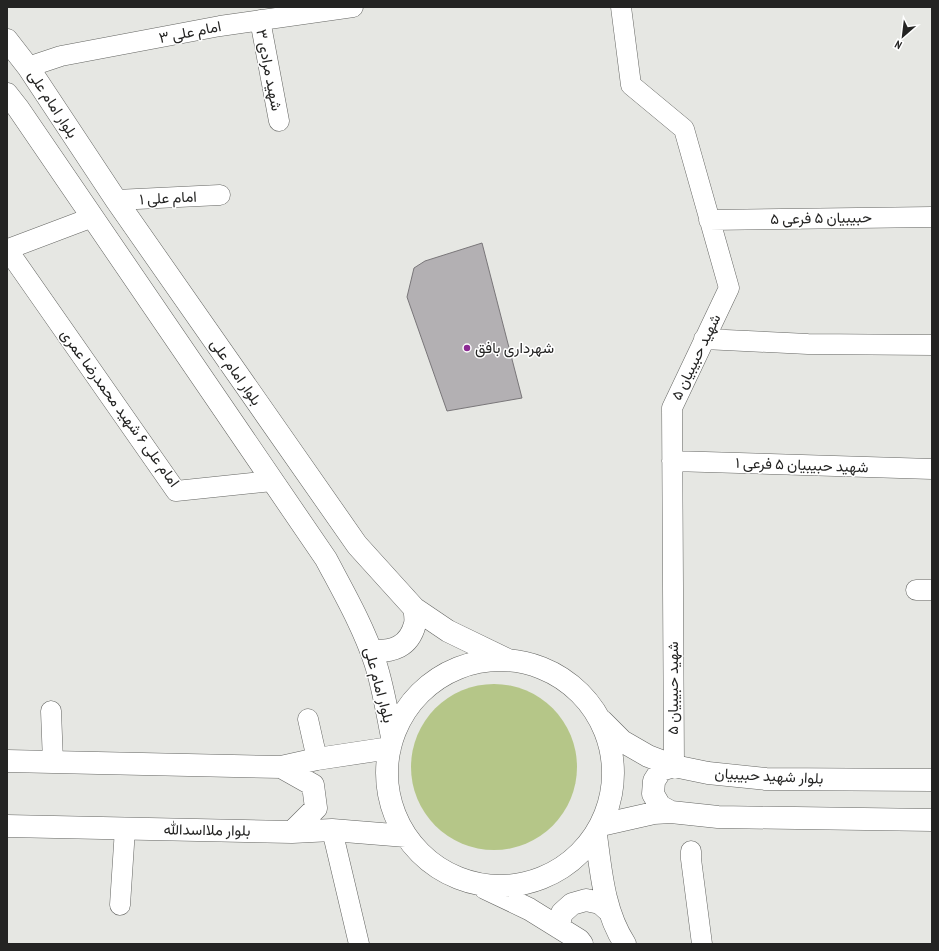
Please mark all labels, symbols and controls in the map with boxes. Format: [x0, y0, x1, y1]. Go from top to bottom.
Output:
street label: امام علی ۳ [157, 16, 223, 48]
north arrow [883, 16, 923, 56]
street label: شهید مرادی ۳ [251, 27, 287, 113]
text: N [892, 37, 904, 52]
street label: بلوار امام علی [24, 66, 82, 142]
street label: امام علی ۱ [139, 187, 197, 209]
street label: حبیبیان ۵ فرعی ۵ [770, 207, 872, 229]
street label: شهید حبیبیان ۵ [667, 311, 725, 403]
street label: امام علی ۶ شهید محمدرضا عمری [56, 325, 184, 491]
street label: بلوار امام علی [206, 335, 266, 409]
place label: شهرداری بافق [475, 338, 554, 358]
marker: شهرداری بافق [462, 343, 472, 353]
street label: شهید حبیبیان ۵ فرعی ۱ [735, 453, 869, 477]
street label: شهید حبیبیان ۵ [663, 641, 682, 735]
street label: بلوار امام علی [359, 645, 399, 725]
street label: بلوار شهید حبیبیان [714, 763, 824, 788]
street label: بلوار ملااسدالله [163, 819, 251, 840]

